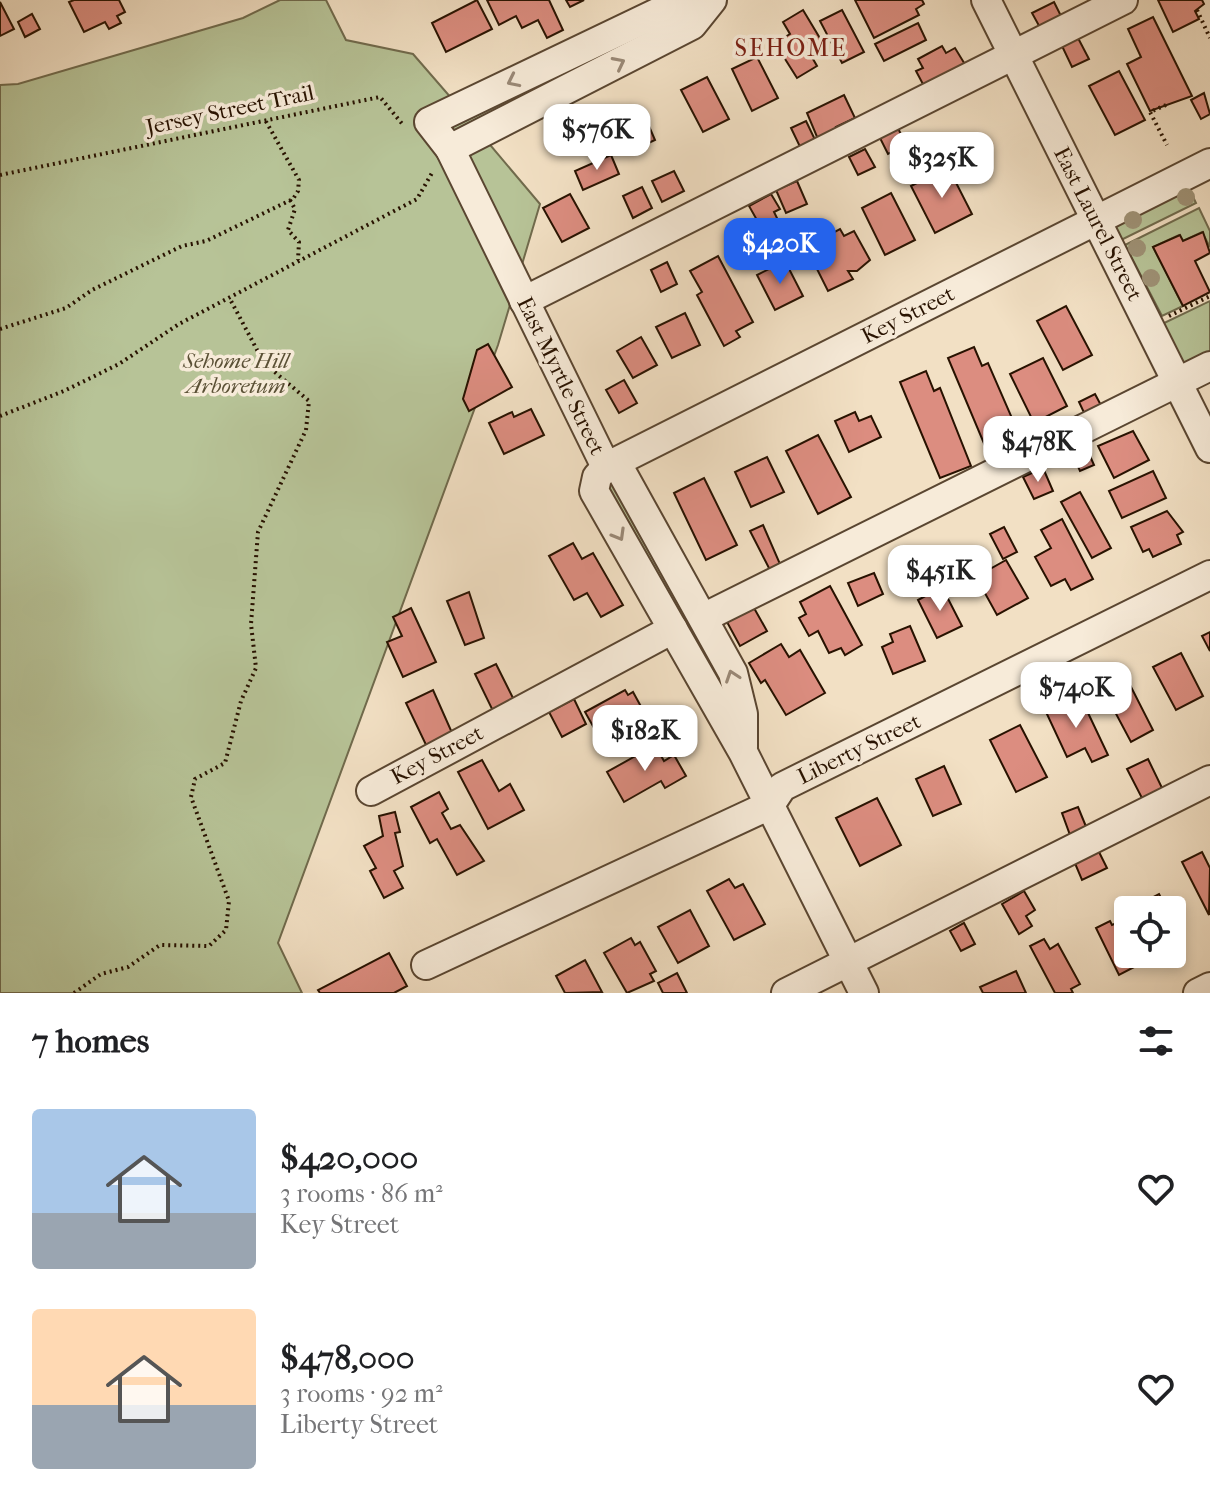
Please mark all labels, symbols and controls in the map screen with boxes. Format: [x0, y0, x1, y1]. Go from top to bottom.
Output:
district label: SEHOME [734, 34, 848, 62]
one-way arrow [610, 57, 625, 72]
one-way arrow [507, 72, 521, 88]
street label: Jersey Street Trail [142, 79, 317, 141]
pin: $576K [541, 104, 653, 172]
text: $576K [561, 114, 633, 145]
pin: $325K [886, 132, 998, 200]
text: $325K [908, 142, 976, 173]
street label: East Laurel Street [1048, 143, 1148, 305]
pin: $420K [724, 218, 836, 286]
text: $420K [742, 228, 818, 259]
street label: Key Street [857, 280, 959, 349]
street label: East Myrtle Street [511, 293, 611, 459]
park label: Sehome Hill Arboretum [182, 348, 292, 399]
pin: $478K [982, 416, 1094, 484]
text: $478K [1001, 426, 1075, 457]
one-way arrow [609, 526, 625, 540]
pin: $451K [884, 545, 996, 613]
text: $451K [906, 555, 974, 586]
pin: $740K [1020, 662, 1132, 730]
one-way arrow [726, 670, 742, 684]
text: $740K [1039, 672, 1113, 703]
pin: $182K [589, 705, 701, 773]
street label: Liberty Street [793, 708, 925, 790]
text: $182K [611, 715, 679, 746]
street label: Key Street [386, 720, 488, 790]
map controls [1114, 896, 1186, 968]
button: locate [1114, 896, 1186, 968]
icon: filters [1134, 1019, 1178, 1063]
text: 7 homes [32, 1021, 149, 1061]
text: $420,000 [280, 1138, 418, 1178]
icon: home [96, 1141, 192, 1237]
icon: heart [1134, 1167, 1178, 1211]
text: 3 rooms · 86 m² [280, 1178, 443, 1209]
text: Key Street [280, 1209, 399, 1240]
text: $478,000 [280, 1338, 415, 1378]
icon: home [96, 1341, 192, 1437]
icon: heart [1134, 1367, 1178, 1411]
text: 3 rooms · 92 m² [280, 1378, 443, 1409]
text: Liberty Street [280, 1409, 438, 1440]

